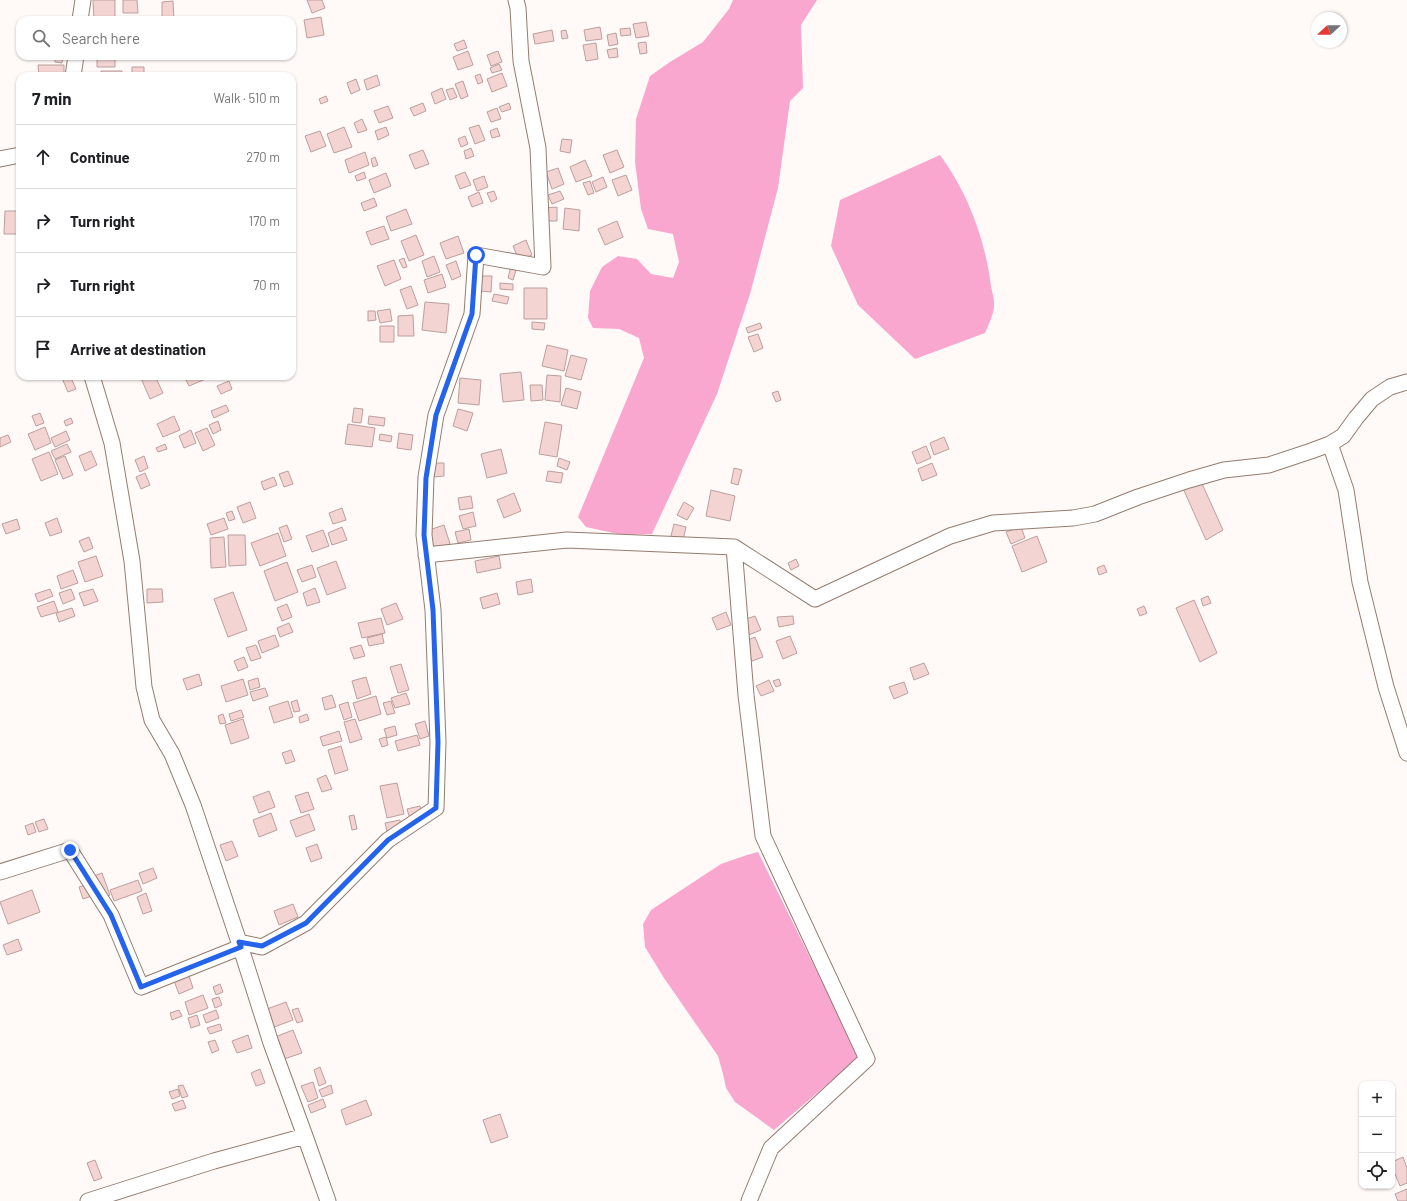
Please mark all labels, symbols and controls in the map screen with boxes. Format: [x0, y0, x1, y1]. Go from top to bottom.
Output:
north arrow [1311, 12, 1347, 48]
search box [16, 16, 296, 60]
icon: search [30, 27, 52, 49]
text: Search here [62, 29, 140, 47]
text: 7 min [32, 88, 72, 108]
text: Walk · 510 m [214, 90, 280, 106]
icon: ahead [32, 146, 54, 168]
text: Continue [70, 148, 130, 166]
text: 270 m [246, 149, 280, 165]
icon: right [32, 210, 54, 232]
text: Turn right [70, 212, 135, 230]
text: 170 m [249, 213, 280, 229]
route start [467, 246, 485, 264]
icon: right [32, 274, 54, 296]
text: Turn right [70, 276, 135, 294]
text: 70 m [253, 277, 280, 293]
icon: arrive [32, 338, 54, 360]
text: Arrive at destination [70, 340, 206, 358]
route end [61, 841, 79, 859]
map controls [1359, 1081, 1395, 1189]
button: + [1359, 1081, 1395, 1117]
button: − [1359, 1117, 1395, 1153]
button: locate [1359, 1153, 1395, 1189]

